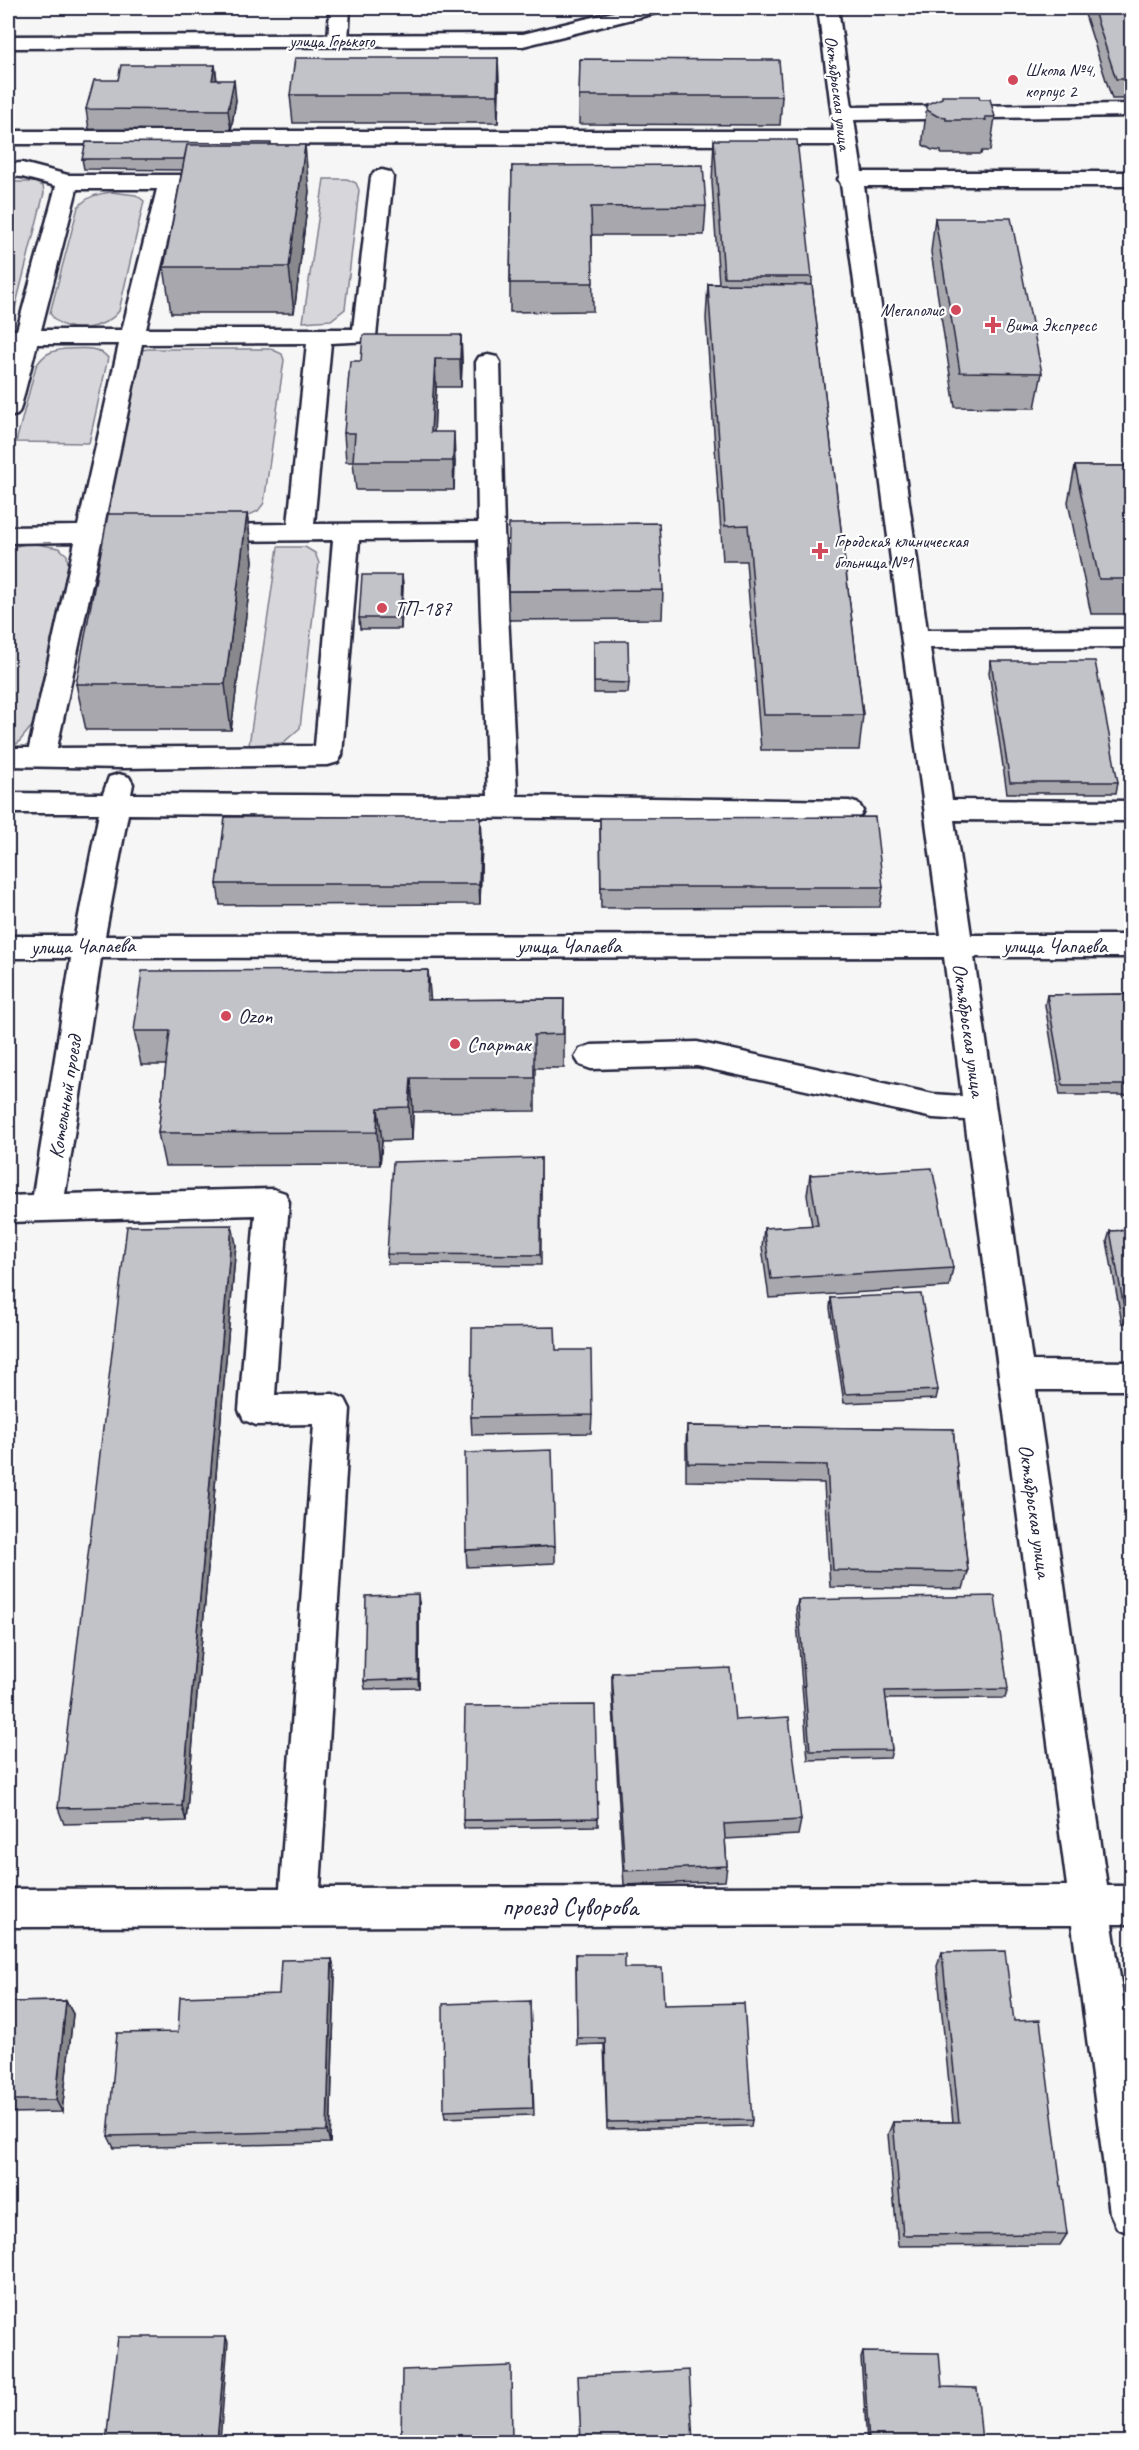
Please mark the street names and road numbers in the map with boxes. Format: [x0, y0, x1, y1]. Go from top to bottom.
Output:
street label: улица Горького [288, 30, 376, 52]
street label: Октябрьская улица [820, 35, 856, 153]
street label: улица Чапаева [29, 932, 137, 960]
street label: улица Чапаева [515, 933, 623, 959]
street label: улица Чапаева [1001, 933, 1109, 959]
street label: Октябрьская улица [947, 962, 992, 1101]
street label: Котельный проезд [42, 1031, 88, 1160]
street label: Октябрьская улица [1013, 1443, 1058, 1582]
street label: проезд Суворова [502, 1890, 640, 1923]

